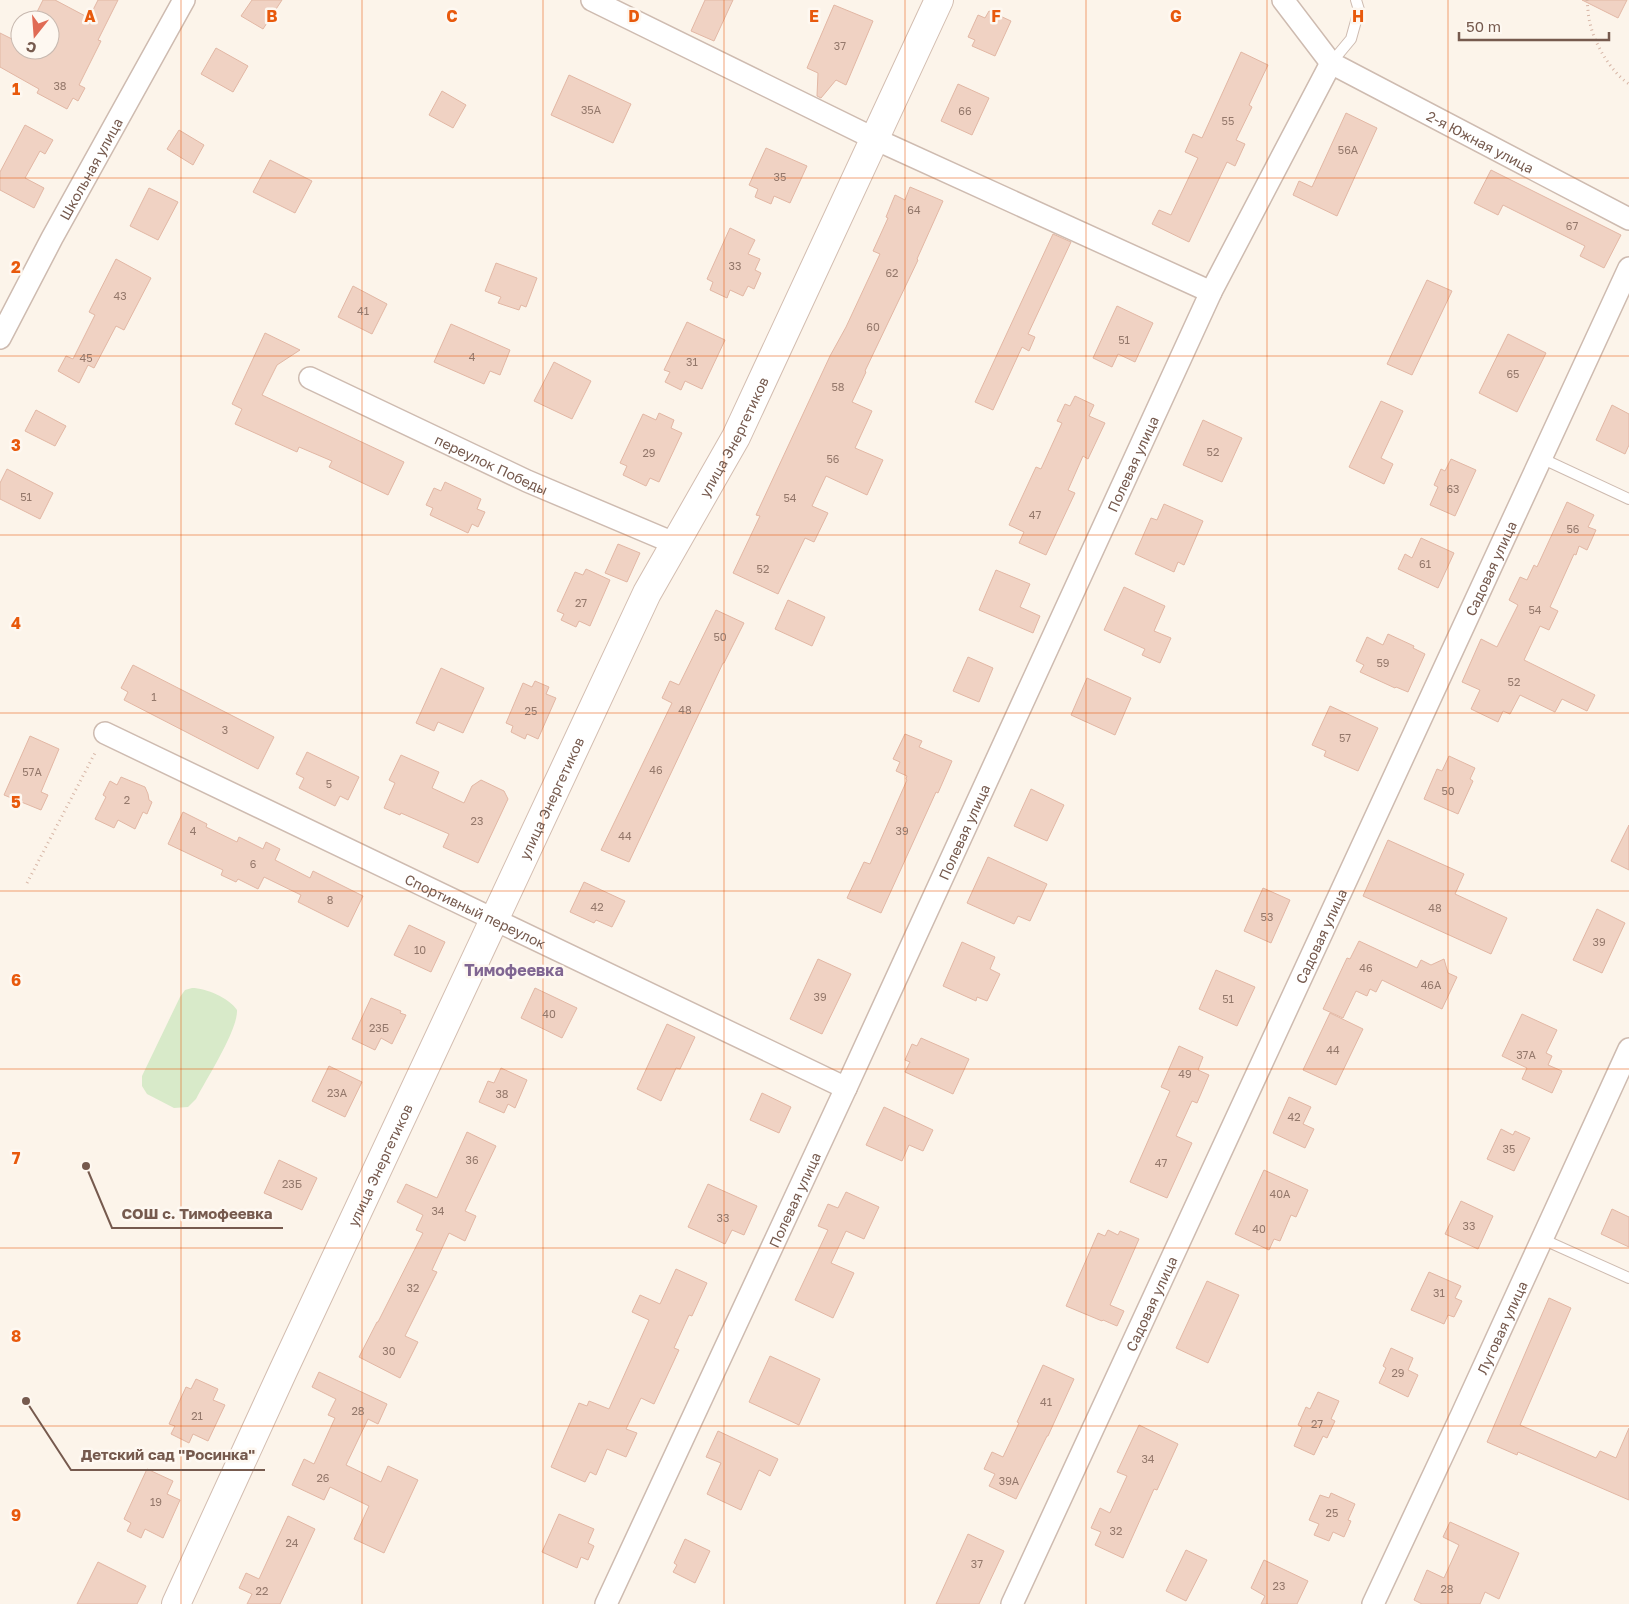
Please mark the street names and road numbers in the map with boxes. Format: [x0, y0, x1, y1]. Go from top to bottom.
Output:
street label: 2-я Южная улица [1424, 106, 1537, 176]
street label: Школьная улица [55, 115, 126, 223]
street label: улица Энергетиков [695, 374, 771, 500]
street label: Полевая улица [1103, 413, 1162, 514]
street label: переулок Победы [433, 430, 551, 497]
street label: Садовая улица [1461, 518, 1520, 618]
street label: улица Энергетиков [515, 734, 587, 862]
street label: Полевая улица [934, 781, 993, 882]
street label: Спортивный переулок [402, 870, 549, 952]
street label: Садовая улица [1291, 886, 1350, 986]
street label: улица Энергетиков [344, 1101, 415, 1229]
street label: Полевая улица [765, 1149, 824, 1250]
street label: Садовая улица [1122, 1253, 1180, 1354]
street label: Луговая улица [1473, 1278, 1530, 1377]

